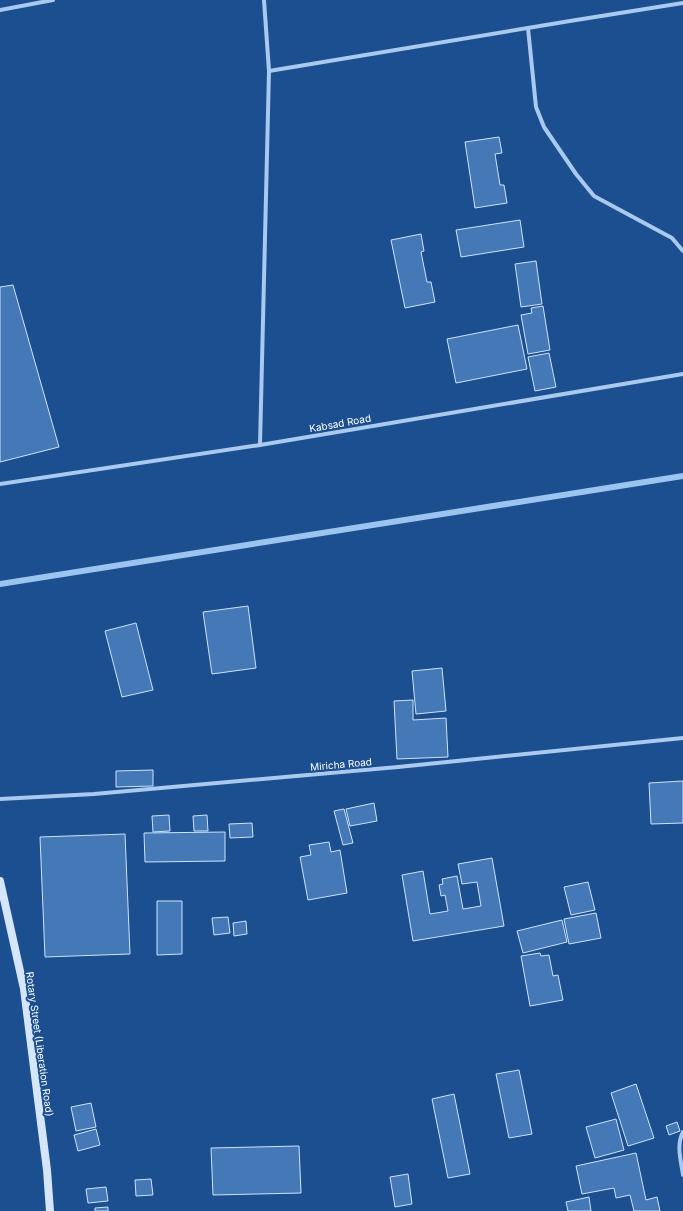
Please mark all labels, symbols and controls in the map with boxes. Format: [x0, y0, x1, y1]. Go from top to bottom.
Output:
street label: Kabsad Road [308, 412, 372, 434]
street label: Miricha Road [310, 755, 372, 773]
street label: Rotary Street (Liberation Road) [24, 971, 56, 1117]

